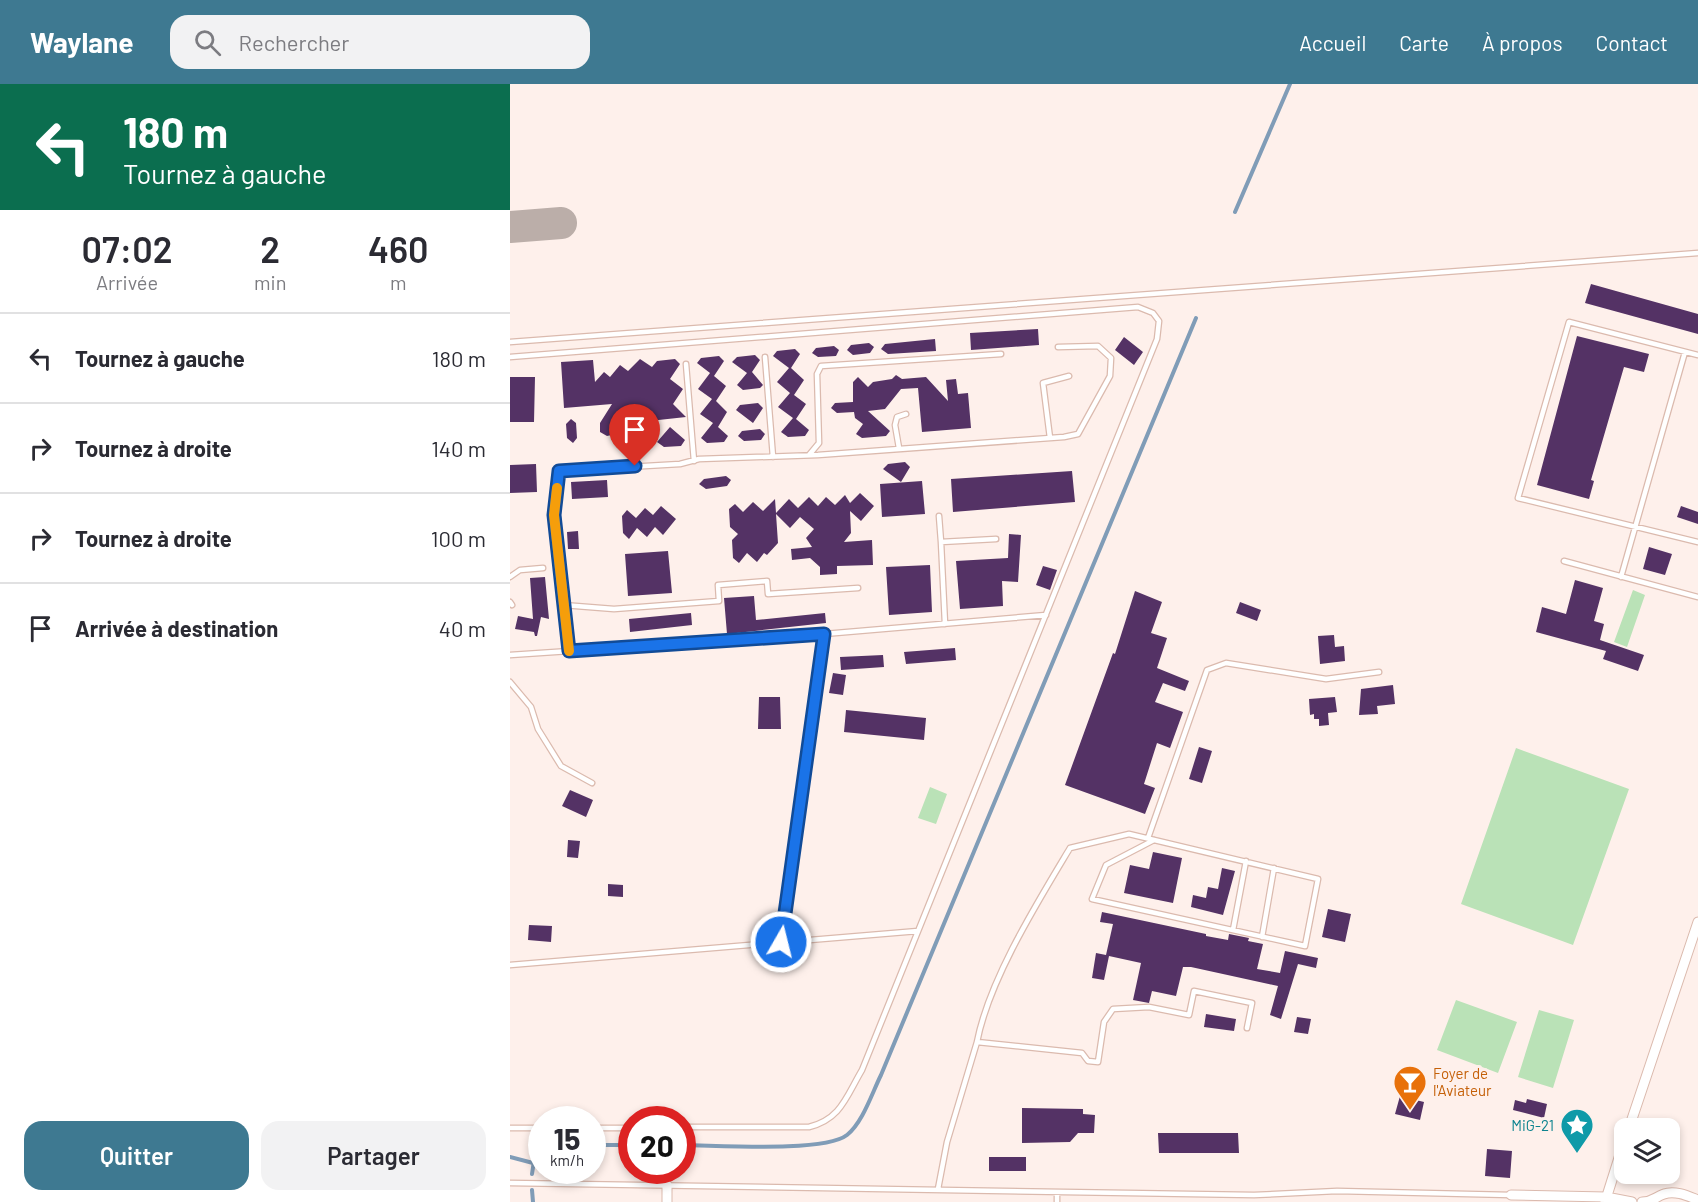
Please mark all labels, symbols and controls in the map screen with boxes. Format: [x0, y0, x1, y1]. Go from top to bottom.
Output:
search box [170, 15, 590, 69]
text: Waylane [30, 25, 134, 59]
icon: search [191, 26, 224, 59]
text: Rechercher [239, 29, 349, 55]
text: Accueil [1299, 30, 1366, 55]
text: Carte [1399, 30, 1449, 55]
text: À propos [1482, 30, 1563, 55]
text: Contact [1596, 30, 1668, 55]
text: 180 m [123, 106, 228, 156]
icon: left [24, 108, 102, 186]
text: Tournez à gauche [123, 157, 326, 189]
text: 07:02 [81, 227, 173, 270]
text: 2 [260, 227, 280, 270]
text: 460 [368, 227, 428, 270]
text: Arrivée [96, 270, 158, 294]
text: min [254, 270, 286, 294]
text: m [390, 270, 406, 294]
icon: left [24, 342, 57, 375]
text: Tournez à gauche [75, 345, 245, 371]
text: 180 m [432, 345, 486, 371]
pin [609, 404, 660, 466]
icon: arrive [618, 413, 651, 446]
icon: right [24, 432, 57, 465]
text: Tournez à droite [75, 435, 232, 461]
text: 140 m [431, 435, 486, 461]
icon: right [24, 522, 57, 555]
text: Tournez à droite [75, 525, 232, 551]
text: 100 m [431, 525, 486, 551]
icon: arrive [24, 612, 57, 645]
text: Arrivée à destination [75, 615, 278, 641]
text: 40 m [439, 615, 486, 641]
position arrow [749, 910, 813, 974]
bar icon: Foyer de l'Aviateur [1392, 1064, 1428, 1111]
place label: Foyer de l'Aviateur [1433, 1064, 1492, 1099]
speed limit sign: 20 [618, 1106, 696, 1184]
place icon: MiG-21 [1559, 1107, 1595, 1154]
place label: MiG-21 [1511, 1116, 1554, 1134]
map controls [1614, 1118, 1680, 1184]
button: layers [1614, 1118, 1680, 1184]
text: 15 [554, 1120, 580, 1156]
button: Quitter [24, 1121, 249, 1190]
button: Partager [261, 1121, 486, 1190]
text: km/h [550, 1151, 584, 1169]

